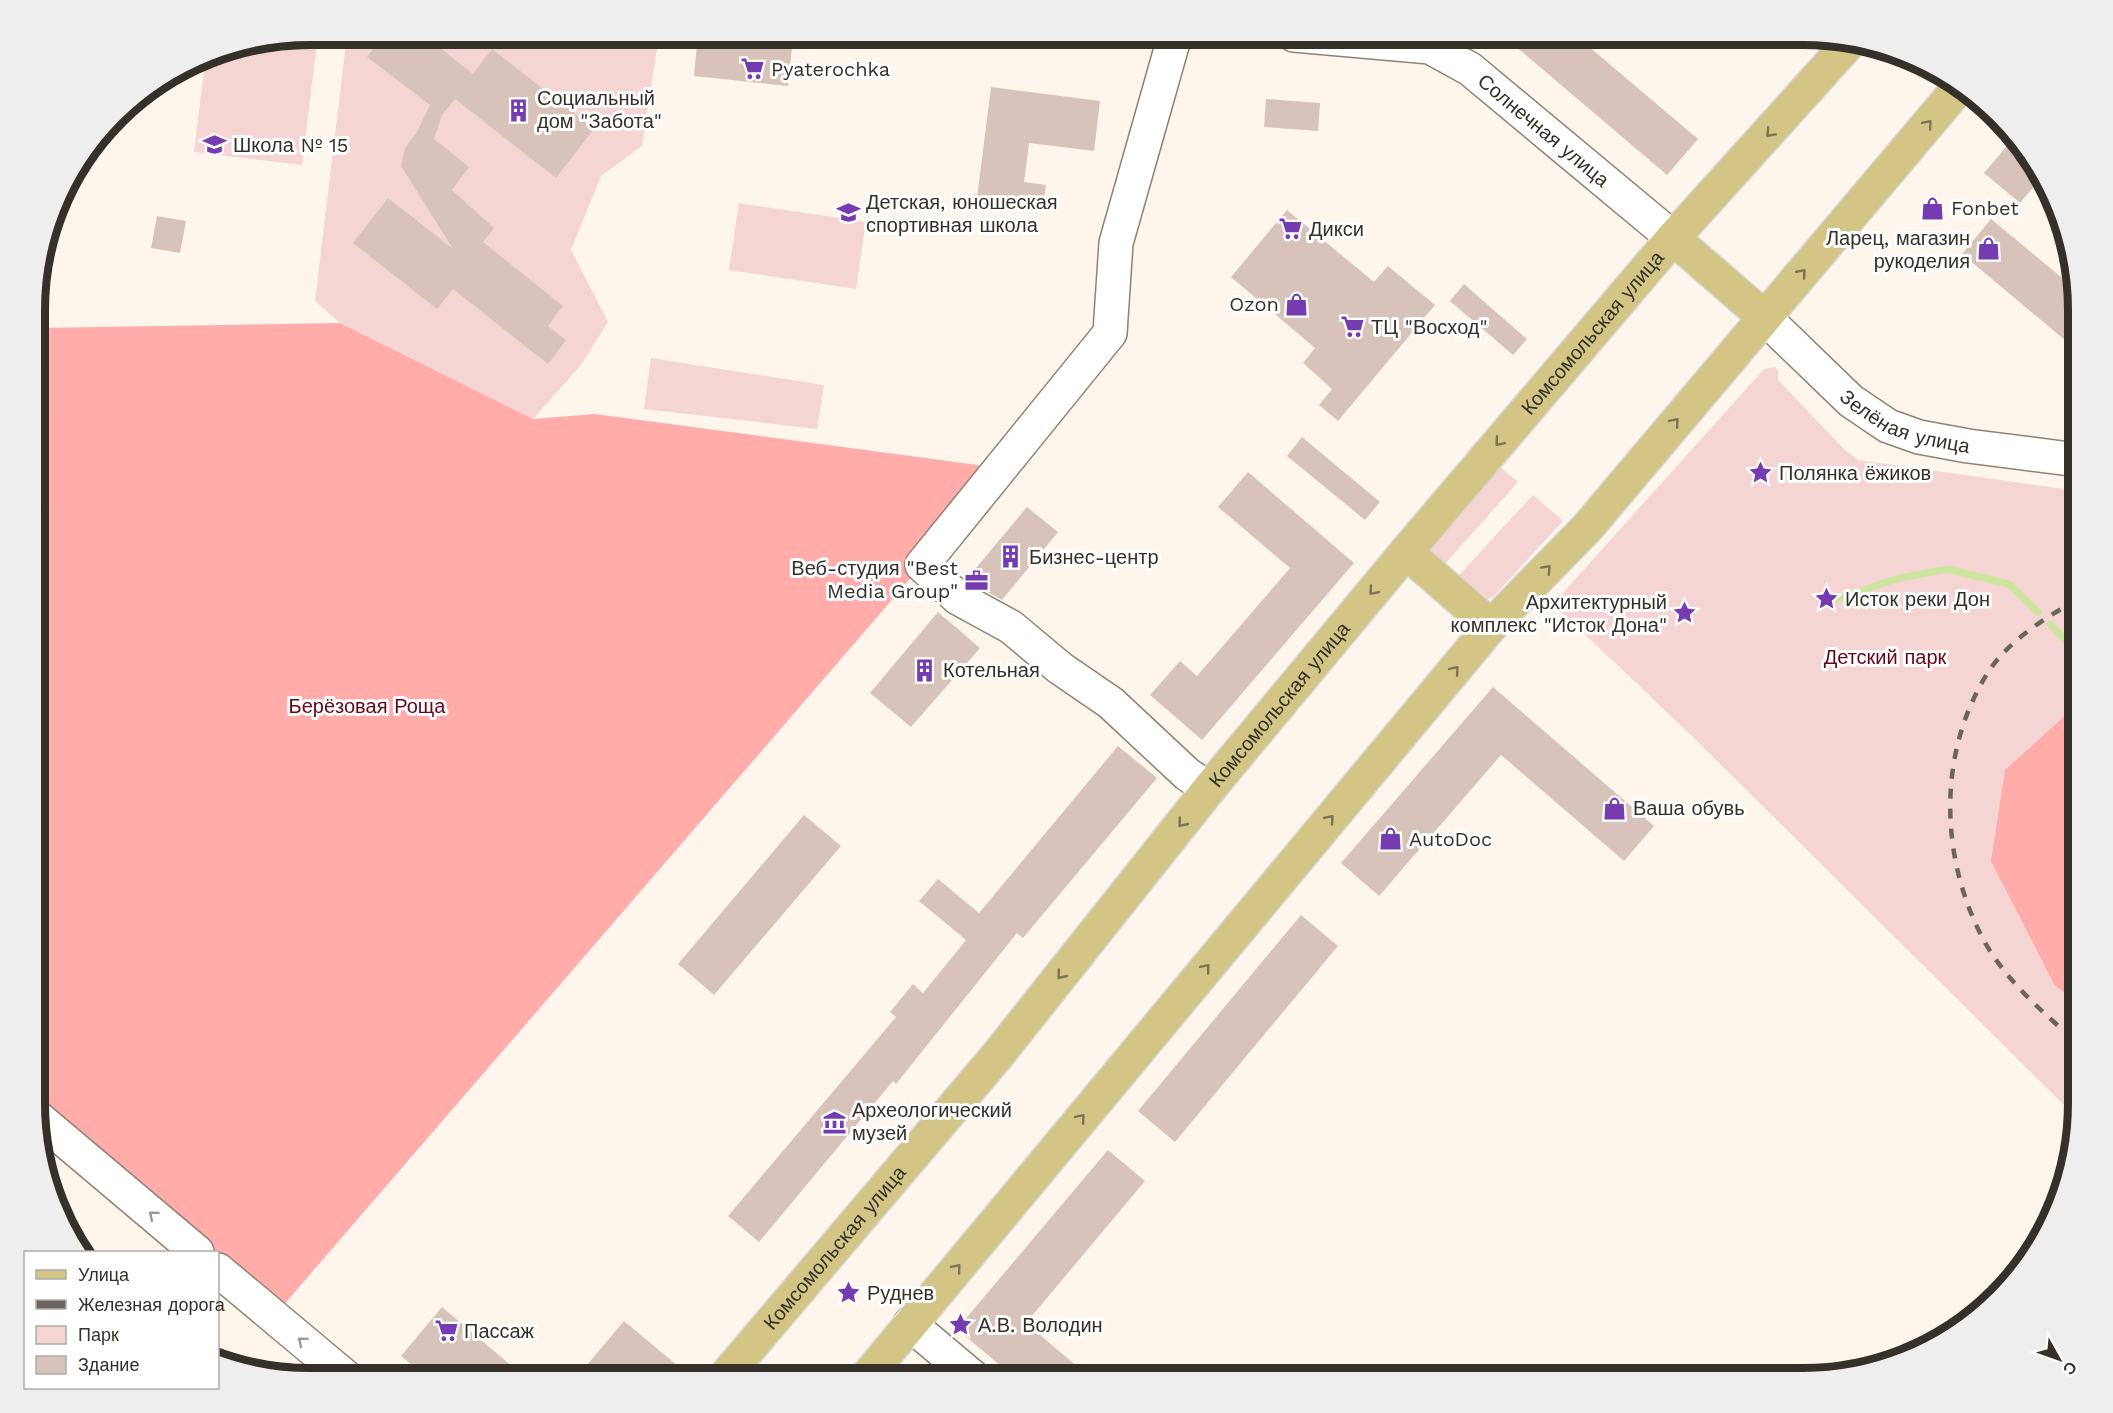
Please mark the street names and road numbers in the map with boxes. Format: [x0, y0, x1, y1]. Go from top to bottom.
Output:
street label: Солнечная улица [1473, 69, 1615, 192]
street label: Комсомольская улица [1516, 245, 1669, 420]
street label: Зелёная улица [1835, 385, 1973, 458]
street label: Комсомольская улица [1204, 616, 1355, 792]
street label: Комсомольская улица [758, 1160, 911, 1334]

